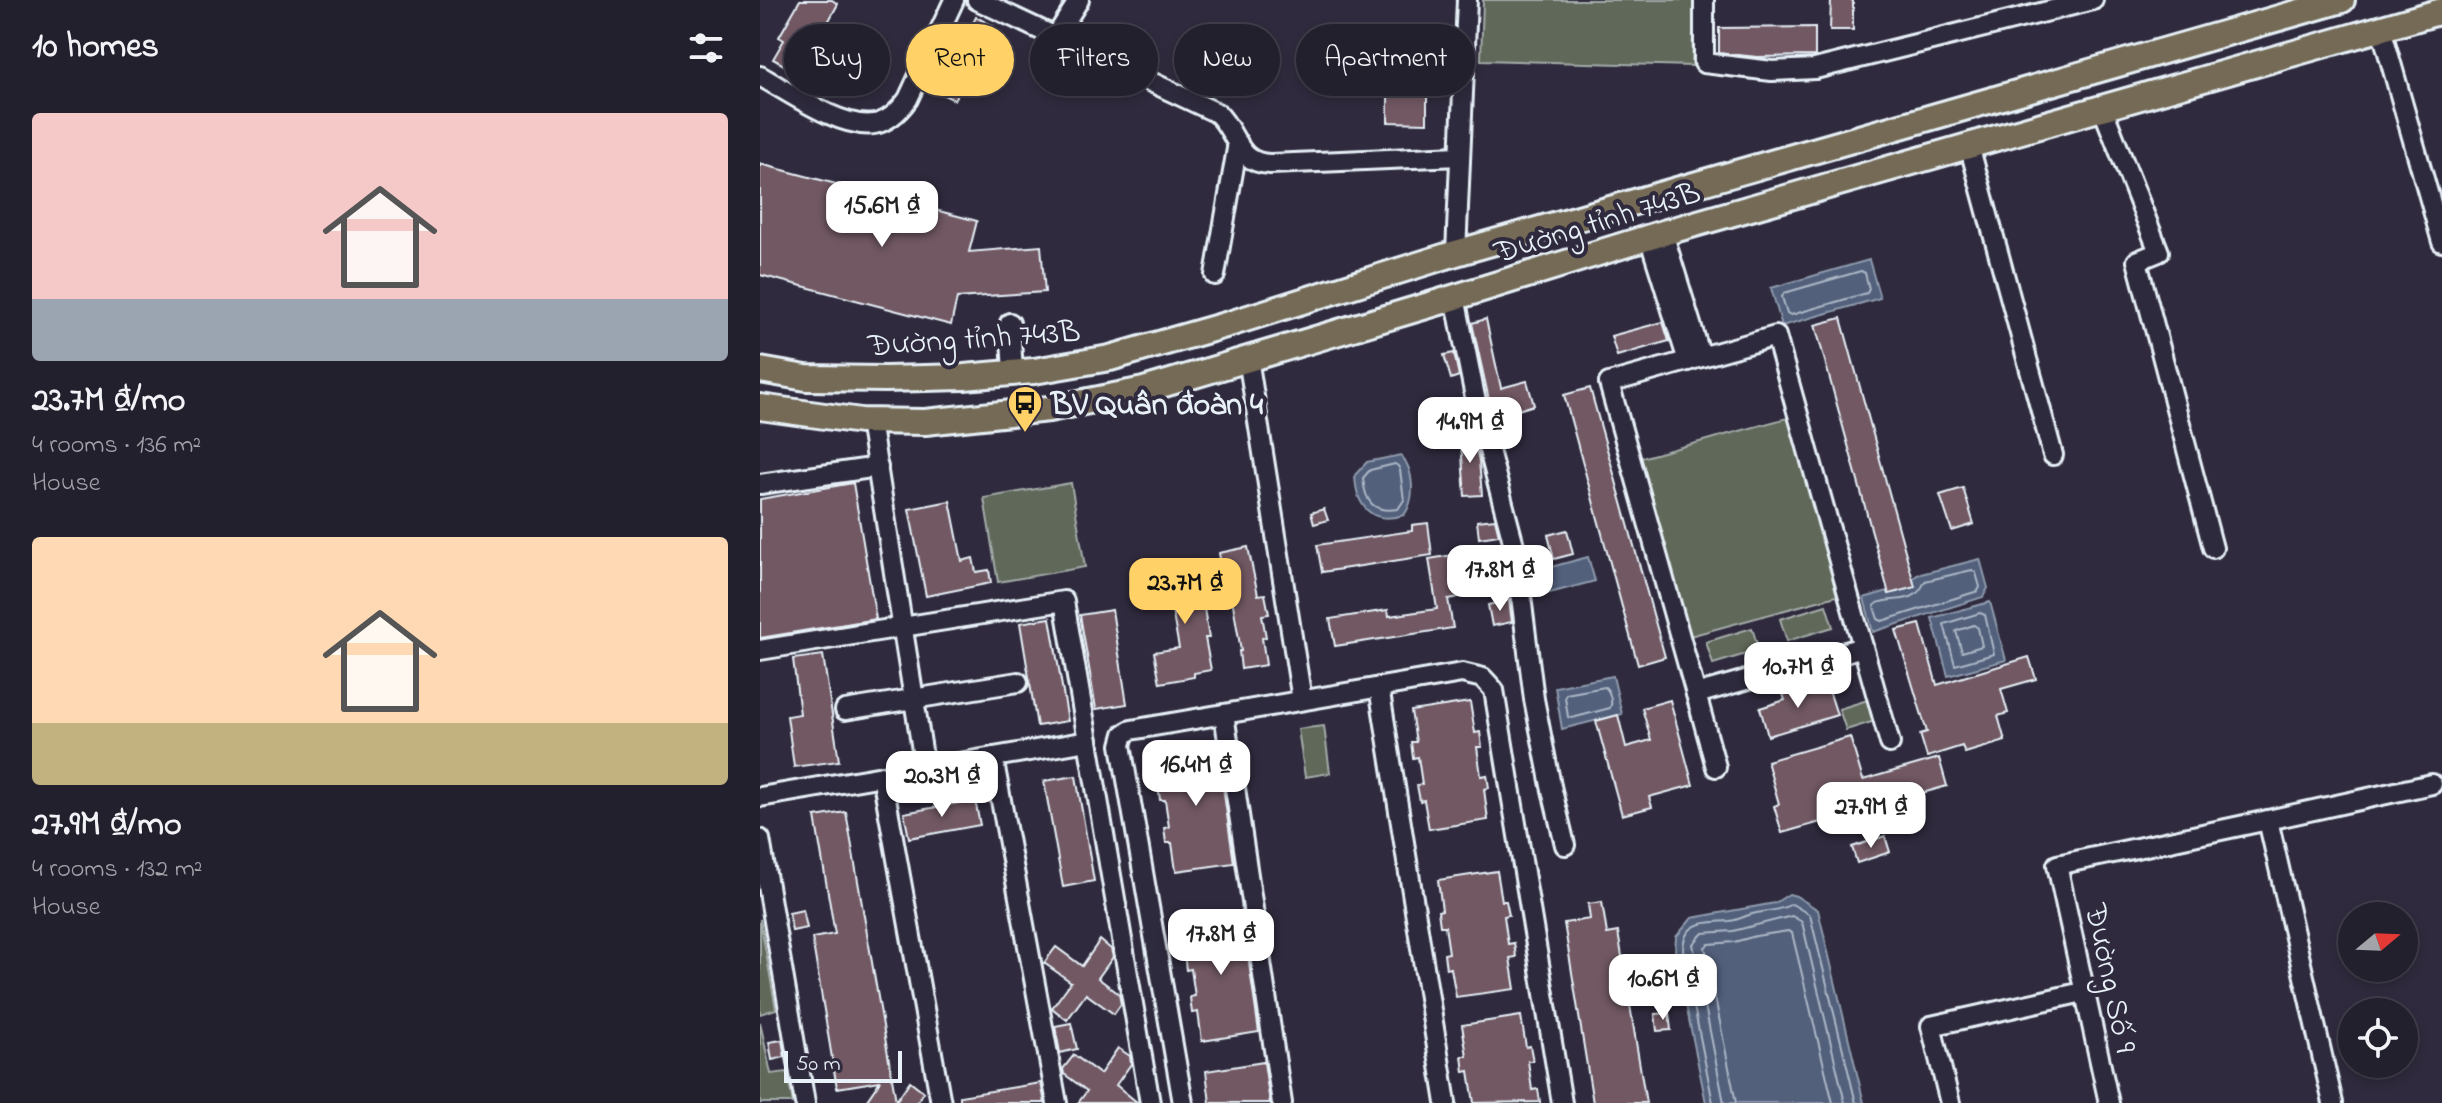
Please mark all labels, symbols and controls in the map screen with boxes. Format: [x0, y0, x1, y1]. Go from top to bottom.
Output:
text: 10 homes [32, 23, 159, 73]
chip: Buy [784, 24, 890, 96]
chip: Rent [906, 24, 1014, 96]
chip: Filters [1030, 24, 1158, 96]
chip: New [1174, 24, 1280, 96]
chip: Apartment [1296, 24, 1475, 96]
icon: filters [684, 26, 728, 70]
icon: home [308, 165, 452, 309]
street label: Đường tỉnh 743B [1488, 171, 1707, 278]
pin: 15.6M ₫ [808, 181, 956, 249]
text: 15.6M ₫ [844, 188, 920, 226]
street label: Đường tỉnh 743B [865, 310, 1082, 371]
text: 23.7M ₫/mo [32, 377, 185, 427]
place label: BV Quân đoàn 4 [1049, 383, 1264, 430]
bus stop icon: BV Quân đoàn 4 [1006, 384, 1044, 434]
pin: 14.9M ₫ [1396, 397, 1544, 465]
text: 14.9M ₫ [1436, 404, 1504, 442]
text: 4 rooms · 136 m² [32, 427, 201, 465]
text: House [32, 465, 100, 503]
pin: 17.8M ₫ [1426, 545, 1574, 613]
text: 17.8M ₫ [1465, 552, 1535, 590]
pin: 23.7M ₫ [1111, 558, 1259, 626]
text: 23.7M ₫ [1147, 565, 1223, 603]
icon: home [308, 589, 452, 733]
pin: 10.7M ₫ [1724, 642, 1872, 710]
text: 10.7M ₫ [1762, 649, 1834, 687]
pin: 16.4M ₫ [1122, 740, 1270, 808]
text: 16.4M ₫ [1160, 747, 1232, 785]
pin: 20.3M ₫ [868, 751, 1016, 819]
text: 20.3M ₫ [904, 758, 980, 796]
pin: 27.9M ₫ [1797, 782, 1945, 850]
text: 27.9M ₫ [1835, 789, 1907, 827]
text: 27.9M ₫/mo [32, 801, 182, 851]
text: 4 rooms · 132 m² [32, 851, 203, 889]
text: House [32, 889, 100, 927]
street label: Đường Số 9 [2070, 899, 2147, 1058]
north arrow [2338, 902, 2418, 982]
map controls [2338, 902, 2418, 1078]
pin: 17.8M ₫ [1147, 909, 1295, 977]
text: 17.8M ₫ [1186, 916, 1256, 954]
pin: 10.6M ₫ [1589, 954, 1737, 1022]
text: 10.6M ₫ [1627, 961, 1699, 999]
button: locate [2338, 998, 2418, 1078]
scale bar [784, 1047, 902, 1083]
text: 50 m [796, 1049, 841, 1081]

